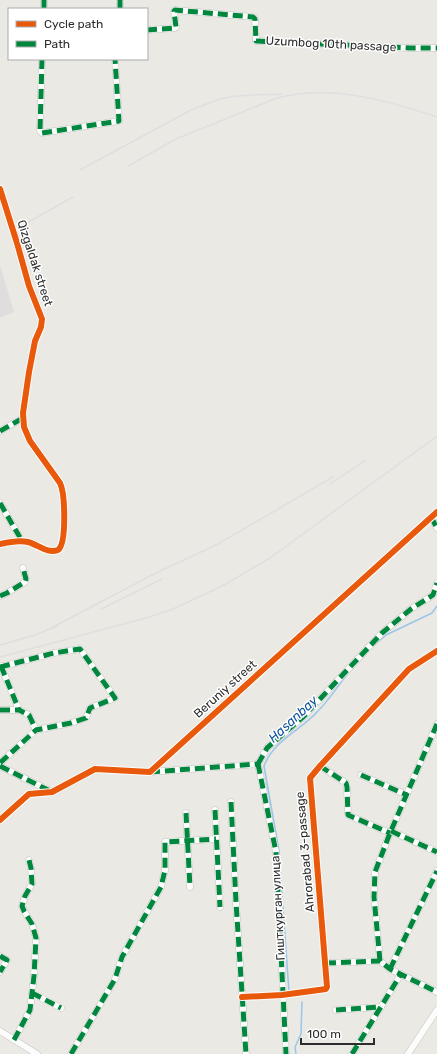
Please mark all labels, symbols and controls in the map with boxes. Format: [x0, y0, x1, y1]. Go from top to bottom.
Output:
legend [8, 8, 148, 60]
text: Cycle path [44, 17, 103, 31]
street label: Uzumbog 10th passage [265, 34, 397, 54]
text: Path [44, 37, 70, 51]
street label: Qizgaldak street [14, 218, 56, 308]
street label: Beruniy street [191, 657, 259, 721]
water label: Hasanbay [265, 692, 321, 745]
street label: Ahrorabad 3-passage [293, 791, 317, 913]
street label: Гишткурган улица [268, 855, 288, 961]
scale bar [301, 1020, 374, 1046]
text: 100 m [307, 1027, 341, 1041]

